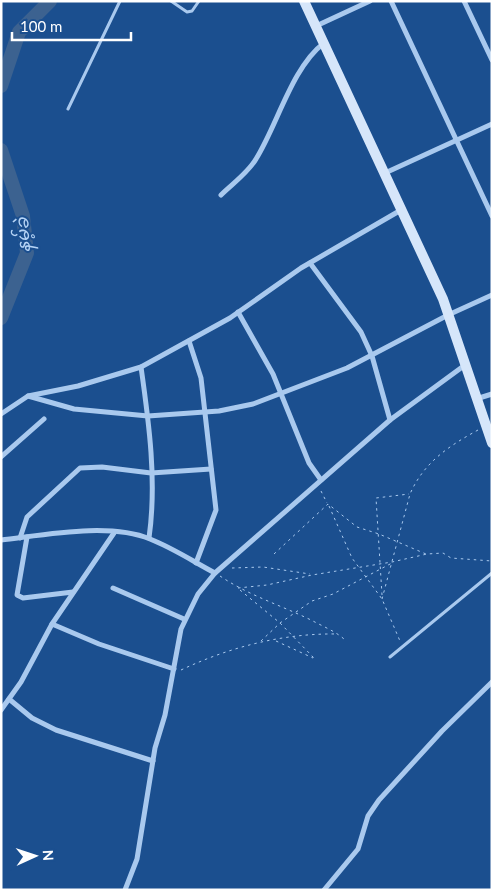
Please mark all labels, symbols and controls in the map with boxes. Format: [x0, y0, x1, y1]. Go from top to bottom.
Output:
scale bar [12, 10, 131, 42]
text: 100 m [20, 17, 62, 35]
water label: နမ့်ခဲ [9, 216, 39, 253]
north arrow [10, 831, 60, 881]
text: N [40, 849, 57, 861]

